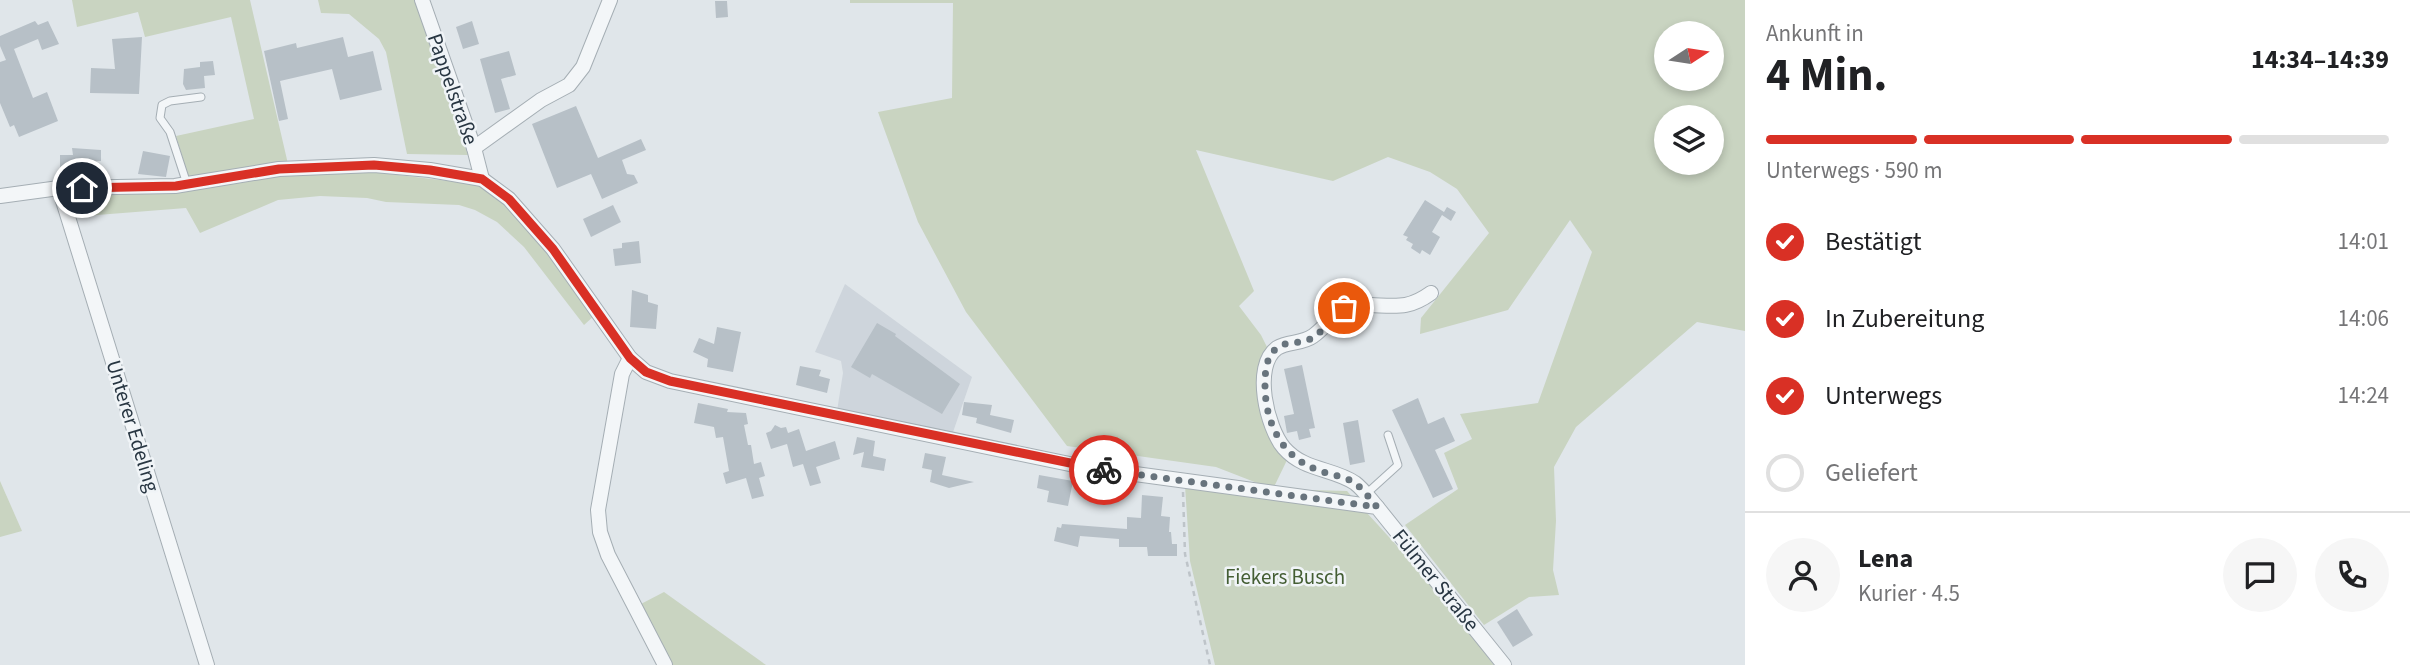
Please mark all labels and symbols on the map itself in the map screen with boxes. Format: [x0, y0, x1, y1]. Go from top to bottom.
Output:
north arrow [1654, 21, 1724, 91]
street label: Pappelstraße [420, 29, 486, 149]
pin [52, 158, 112, 218]
pin [1314, 278, 1374, 338]
street label: Unterer Edeling [99, 356, 167, 496]
courier [1069, 435, 1139, 505]
street label: Fülmer Straße [1385, 522, 1487, 638]
park label: Fiekers Busch [1225, 562, 1345, 592]

